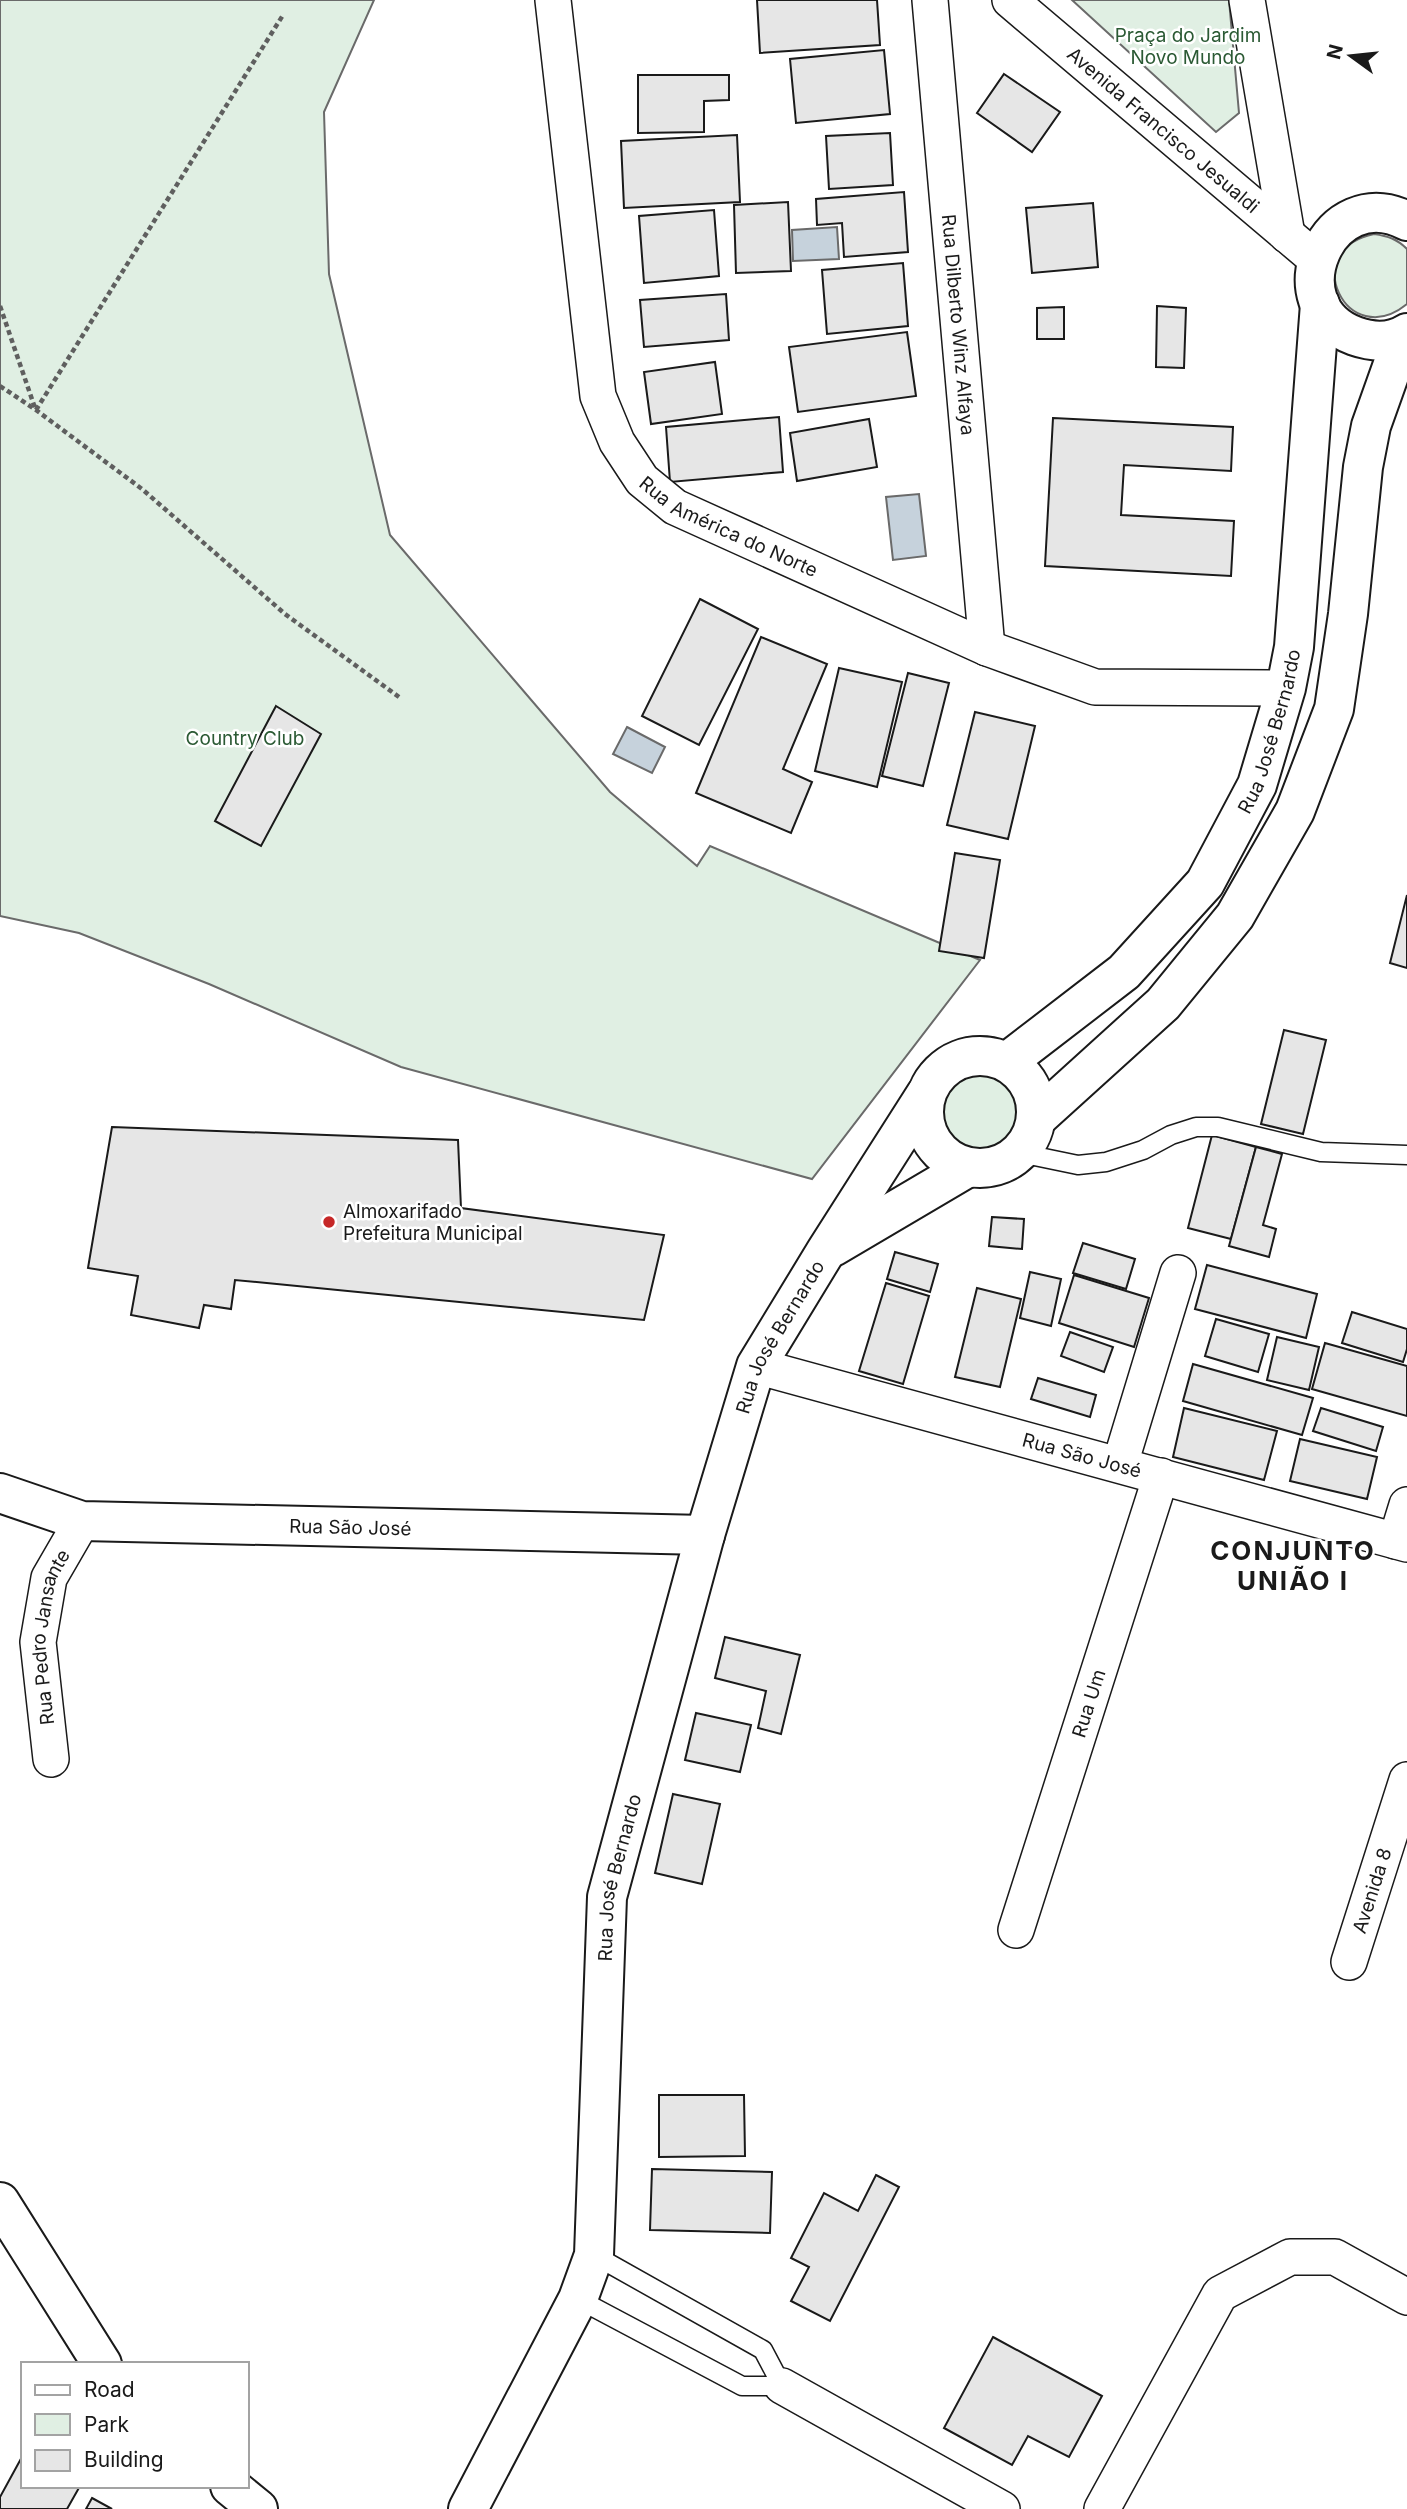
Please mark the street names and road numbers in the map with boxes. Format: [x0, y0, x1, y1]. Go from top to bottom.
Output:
street label: Avenida Francisco Jesualdi [1063, 42, 1264, 218]
street label: Rua Dilberto Winz Alfaya [937, 213, 980, 436]
street label: Rua América do Norte [635, 471, 822, 582]
street label: Rua José Bernardo [1233, 647, 1305, 817]
street label: Rua José Bernardo [731, 1256, 829, 1416]
street label: Rua São José [1020, 1428, 1144, 1482]
street label: Rua São José [289, 1514, 412, 1540]
street label: Rua Pedro Jansante [26, 1545, 75, 1726]
street label: Rua Um [1067, 1666, 1110, 1740]
street label: Rua José Bernardo [593, 1791, 646, 1962]
street label: Avenida 8 [1347, 1845, 1396, 1936]

